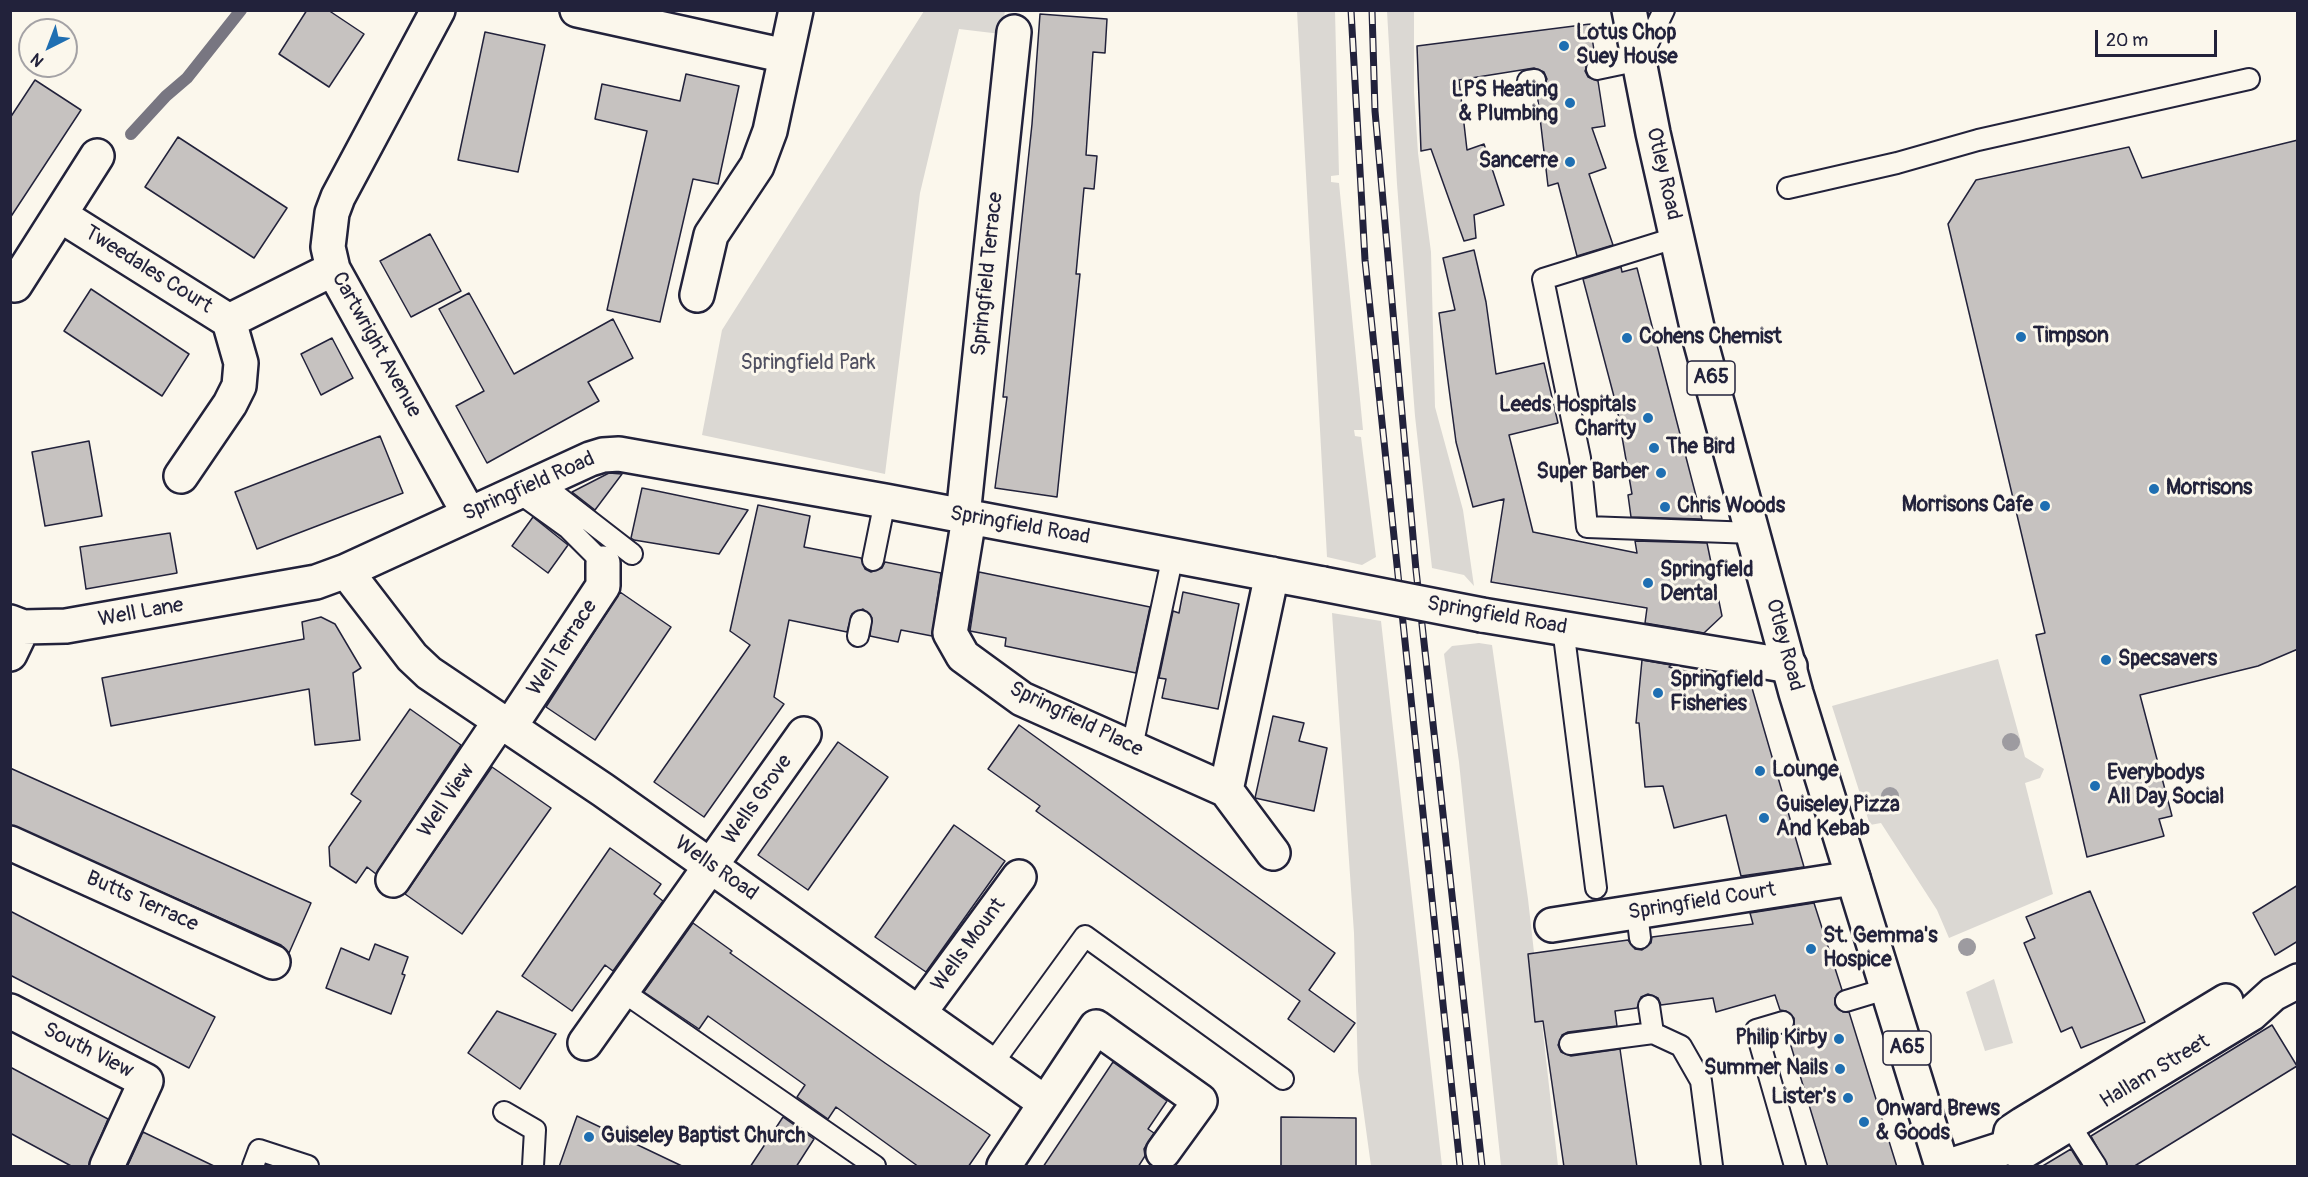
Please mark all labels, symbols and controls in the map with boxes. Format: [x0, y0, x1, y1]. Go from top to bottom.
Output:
north arrow [18, 18, 78, 78]
scale bar [2098, 18, 2220, 56]
place label: Lotus Chop Suey House [1576, 21, 1678, 71]
text: 20 m [2106, 29, 2148, 52]
marker: Lotus Chop Suey House [1557, 39, 1571, 53]
text: N [27, 49, 48, 71]
place label: LPS Heating & Plumbing [1451, 78, 1558, 128]
marker: LPS Heating & Plumbing [1563, 96, 1577, 110]
street label: Otley Road [1640, 125, 1686, 223]
place label: Sancerre [1479, 149, 1558, 175]
marker: Sancerre [1563, 155, 1577, 169]
street label: Springfield Terrace [967, 191, 1009, 357]
street label: Tweedales Court [79, 221, 217, 319]
street label: Cartwright Avenue [326, 268, 426, 422]
place label: Timpson [2033, 324, 2109, 350]
place label: Cohens Chemist [1639, 325, 1782, 351]
marker: Timpson [2014, 330, 2028, 344]
marker: Cohens Chemist [1620, 331, 1634, 345]
park label: Springfield Park [741, 351, 875, 377]
road number: A65 [1687, 361, 1735, 395]
place label: Leeds Hospitals Charity [1499, 393, 1636, 443]
marker: Leeds Hospitals Charity [1641, 411, 1655, 425]
place label: The Bird [1666, 435, 1735, 461]
marker: The Bird [1647, 441, 1661, 455]
street label: Springfield Road [459, 447, 599, 527]
place label: Super Barber [1537, 460, 1649, 486]
marker: Super Barber [1654, 466, 1668, 480]
place label: Morrisons [2166, 476, 2252, 502]
marker: Morrisons [2147, 482, 2161, 496]
place label: Morrisons Cafe [1902, 493, 2033, 519]
place label: Chris Woods [1677, 494, 1785, 520]
marker: Morrisons Cafe [2038, 499, 2052, 513]
marker: Chris Woods [1658, 500, 1672, 514]
street label: Springfield Road [948, 501, 1092, 551]
place label: Springfield Dental [1660, 558, 1754, 608]
marker: Springfield Dental [1641, 576, 1655, 590]
street label: Springfield Road [1425, 591, 1569, 641]
street label: Well Lane [96, 593, 186, 633]
street label: Well Terrace [523, 595, 603, 701]
street label: Otley Road [1760, 596, 1808, 694]
place label: Specsavers [2118, 647, 2217, 673]
marker: Specsavers [2099, 653, 2113, 667]
place label: Springfield Fisheries [1670, 668, 1764, 718]
street label: Springfield Place [1005, 677, 1147, 763]
marker: Springfield Fisheries [1651, 686, 1665, 700]
street label: Wells Grove [718, 750, 798, 850]
place label: Lounge [1772, 758, 1838, 784]
street label: Well View [413, 759, 481, 843]
place label: Everybodys All Day Social [2107, 761, 2224, 811]
marker: Lounge [1753, 764, 1767, 778]
marker: Everybodys All Day Social [2088, 779, 2102, 793]
place label: Guiseley Pizza And Kebab [1776, 793, 1900, 843]
marker: Guiseley Pizza And Kebab [1757, 811, 1771, 825]
street label: Wells Road [670, 831, 762, 907]
street label: Butts Terrace [82, 866, 202, 938]
street label: Springfield Court [1627, 878, 1777, 926]
street label: Wells Mount [927, 893, 1011, 997]
place label: St. Gemma's Hospice [1823, 924, 1938, 974]
marker: St. Gemma's Hospice [1804, 942, 1818, 956]
street label: South View [39, 1018, 137, 1084]
place label: Philip Kirby [1735, 1026, 1827, 1052]
street label: Hallam Street [2096, 1030, 2214, 1114]
road number: A65 [1883, 1031, 1931, 1065]
marker: Philip Kirby [1832, 1032, 1846, 1046]
place label: Summer Nails [1704, 1056, 1828, 1082]
marker: Summer Nails [1833, 1062, 1847, 1076]
place label: Lister's [1771, 1085, 1836, 1111]
marker: Lister's [1841, 1091, 1855, 1105]
place label: Onward Brews & Goods [1876, 1097, 2000, 1147]
marker: Onward Brews & Goods [1857, 1115, 1871, 1129]
place label: Guiseley Baptist Church [601, 1124, 805, 1150]
marker: Guiseley Baptist Church [582, 1130, 596, 1144]

